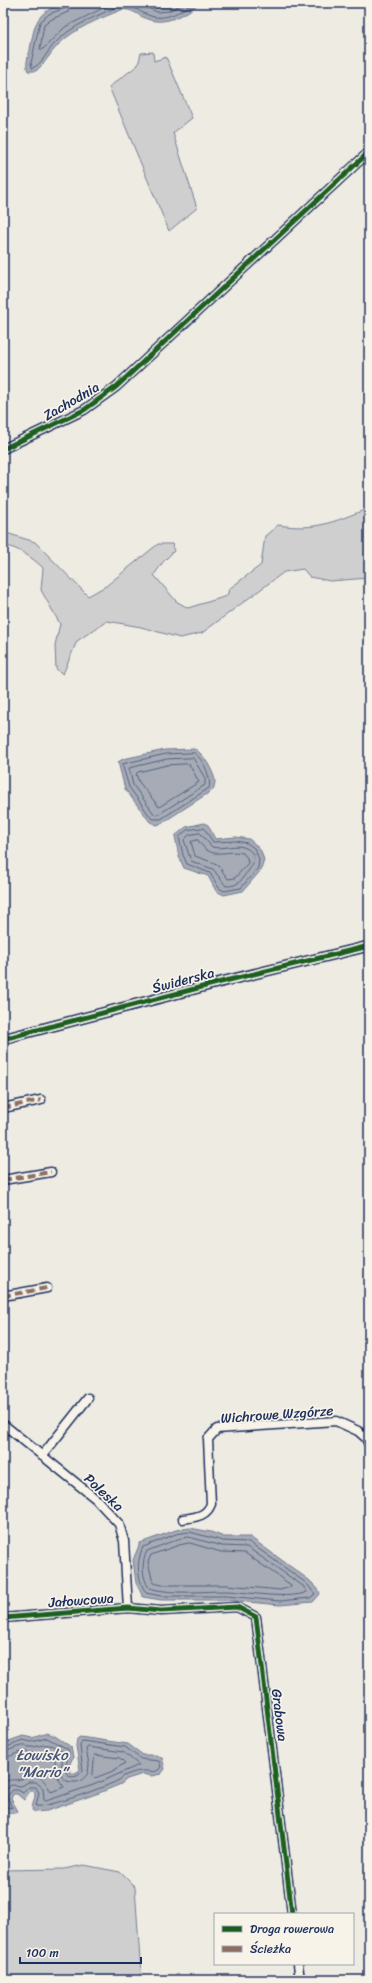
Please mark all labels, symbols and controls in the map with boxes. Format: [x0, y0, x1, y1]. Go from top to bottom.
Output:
street label: Zachodnia [38, 375, 104, 428]
street label: Świderska [149, 960, 217, 1001]
street label: Wichrowe Wzgórze [220, 1398, 334, 1431]
street label: Poleska [78, 1467, 130, 1518]
street label: Jałowcowa [46, 1586, 115, 1615]
street label: Grabowa [264, 1687, 295, 1743]
water label: Łowisko "Mario" [16, 1742, 71, 1785]
legend [214, 1913, 354, 1965]
text: Droga rowerowa [250, 1918, 334, 1940]
text: Ścieżka [250, 1938, 291, 1960]
scale bar [20, 1939, 141, 1965]
text: 100 m [26, 1942, 59, 1964]

